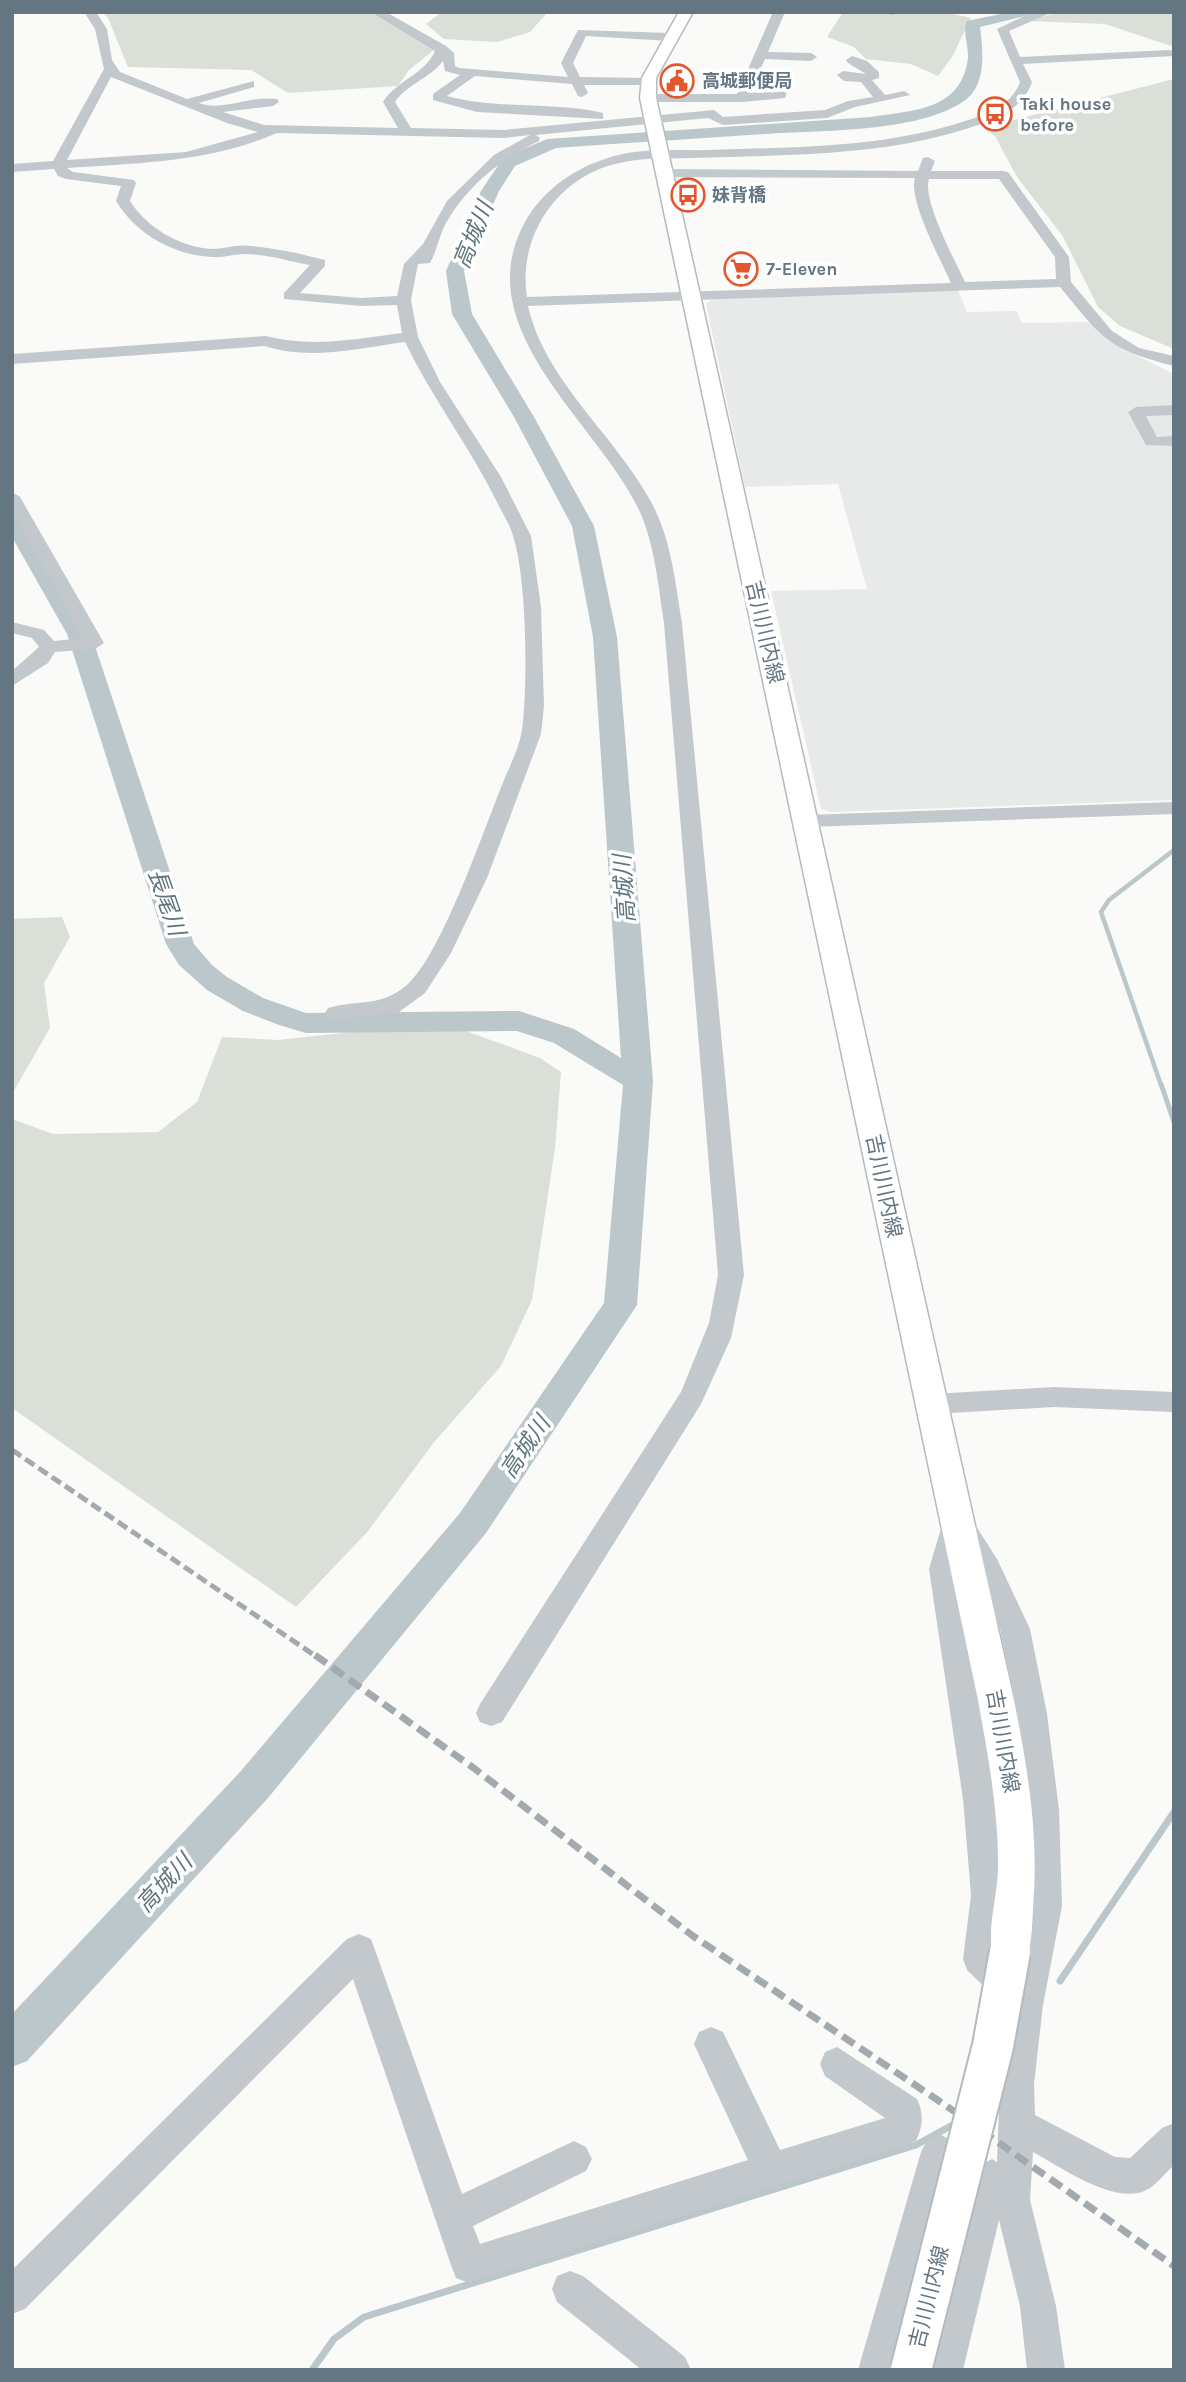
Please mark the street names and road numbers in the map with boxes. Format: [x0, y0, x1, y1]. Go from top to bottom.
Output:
street label: 吉川川内線 [741, 578, 789, 686]
street label: 吉川川内線 [861, 1132, 907, 1240]
street label: 吉川川内線 [982, 1687, 1024, 1795]
street label: 吉川川内線 [905, 2243, 953, 2351]

